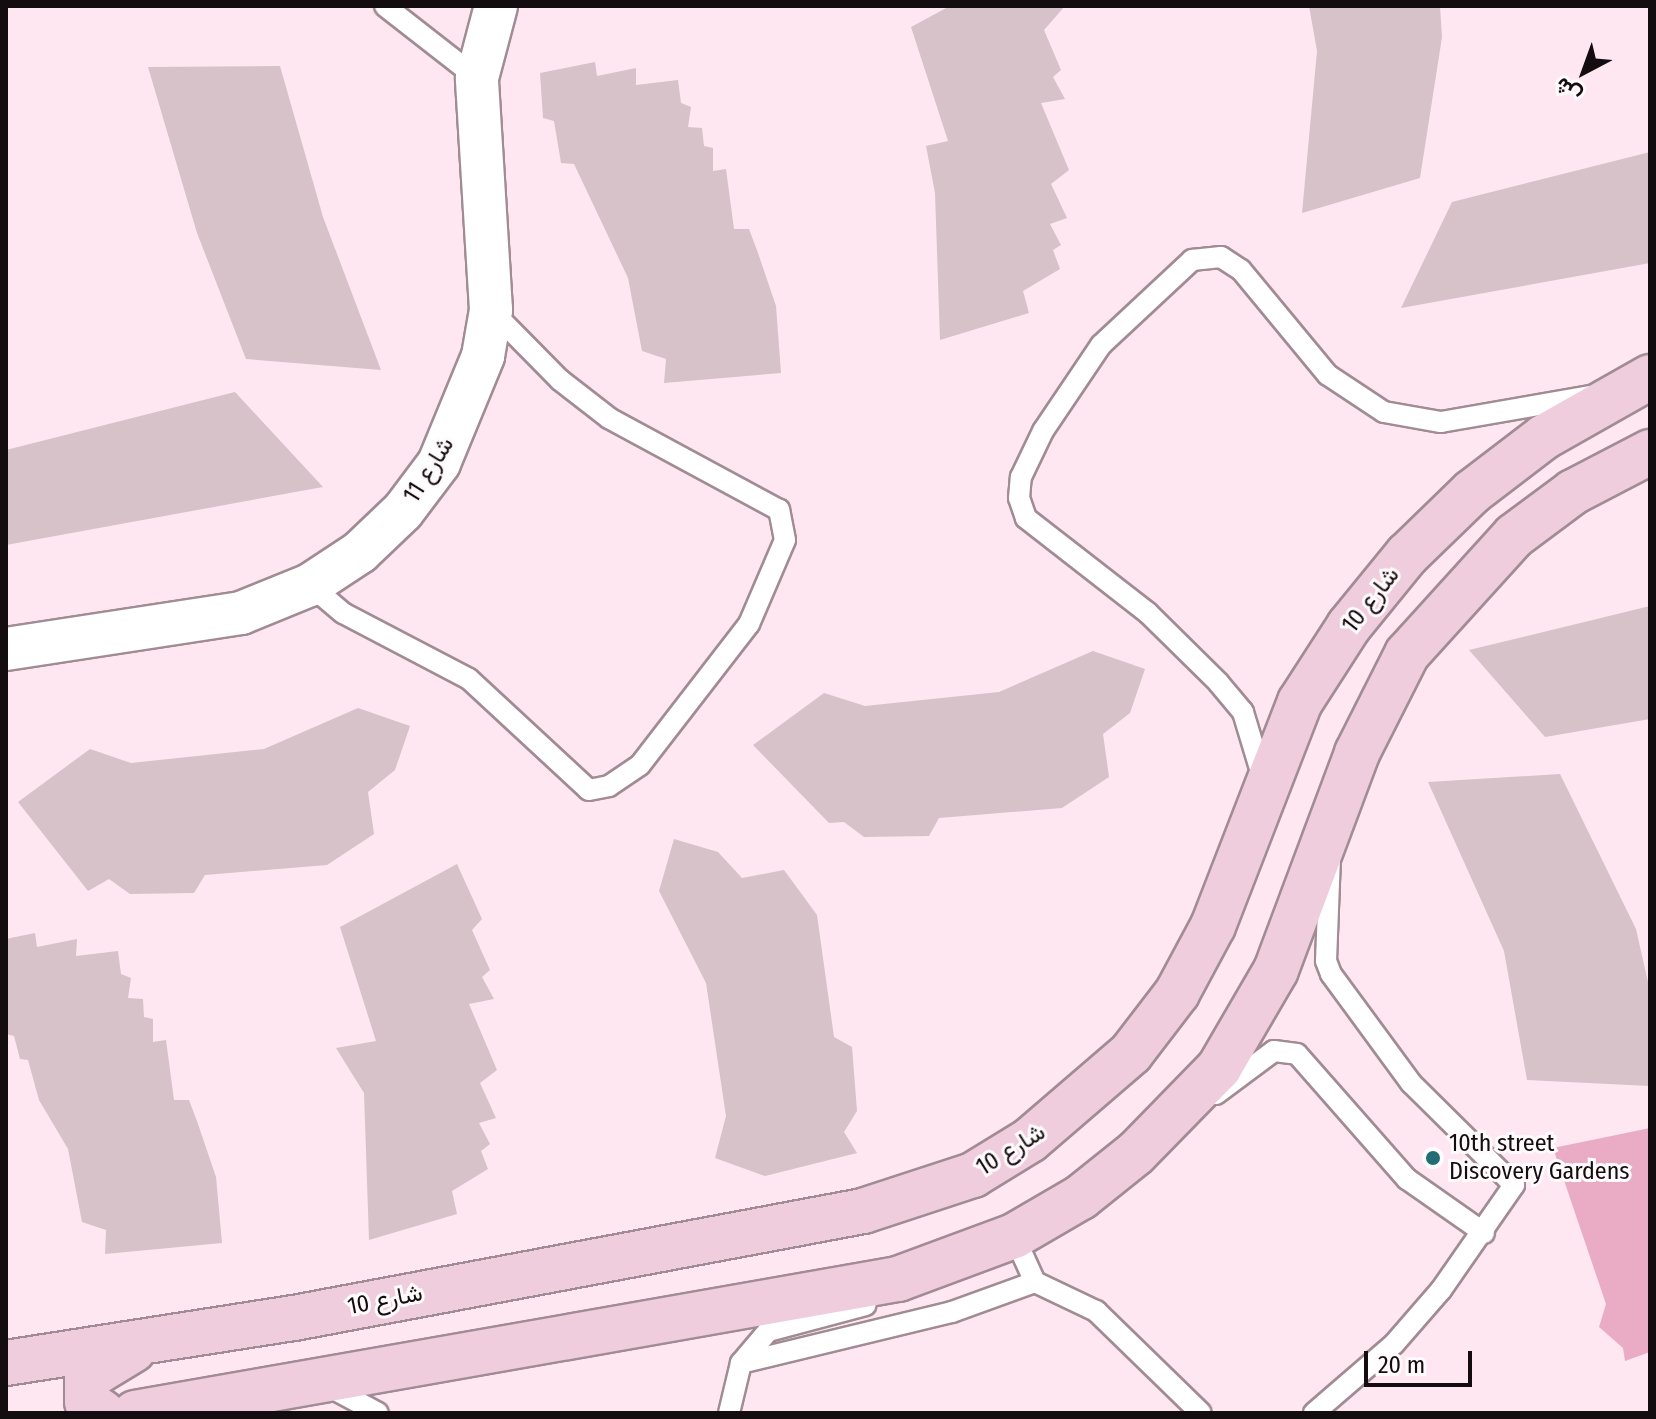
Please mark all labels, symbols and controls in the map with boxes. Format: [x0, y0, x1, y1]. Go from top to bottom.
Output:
north arrow [1544, 32, 1624, 112]
text: ش [1549, 72, 1587, 109]
street label: شارع 11 [398, 432, 460, 508]
street label: شارع 10 [1336, 561, 1406, 639]
street label: شارع 10 [971, 1118, 1051, 1182]
place label: 10th street Discovery Gardens [1449, 1130, 1630, 1186]
marker: 10th street Discovery Gardens [1424, 1149, 1442, 1167]
street label: شارع 10 [345, 1279, 425, 1321]
scale bar [1368, 1335, 1476, 1385]
text: 20 m [1378, 1351, 1425, 1379]

